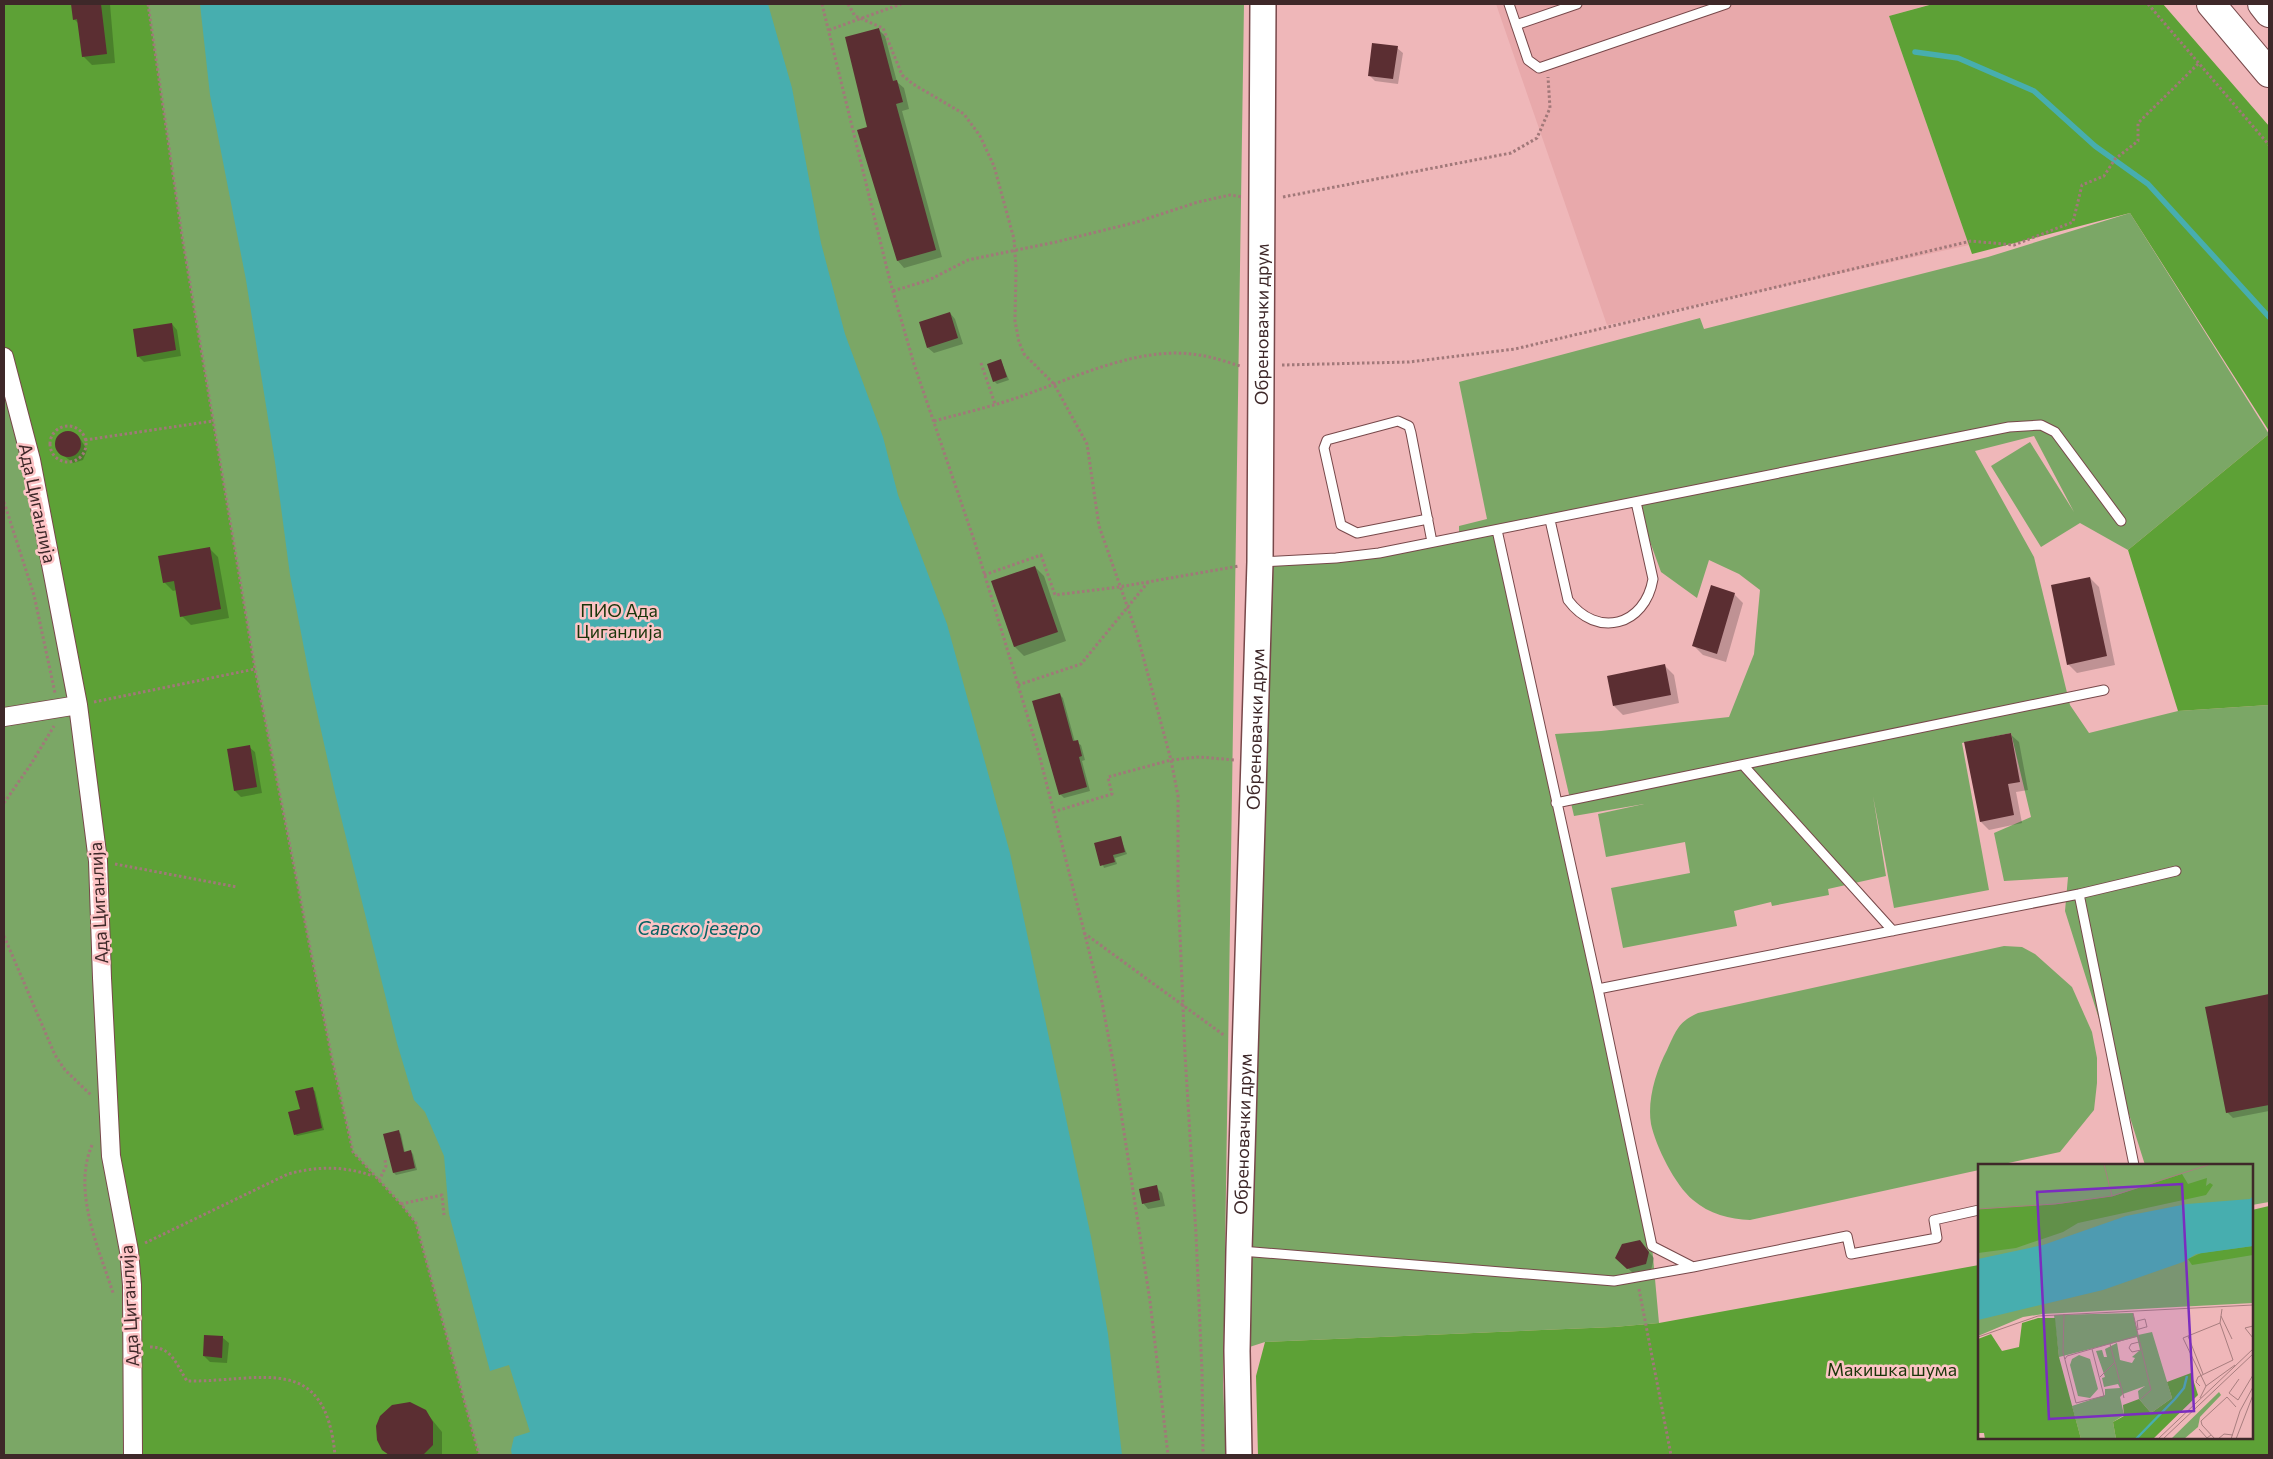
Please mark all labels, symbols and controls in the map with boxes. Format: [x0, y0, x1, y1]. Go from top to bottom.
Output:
street label: Обреновачки друм [1250, 244, 1273, 405]
street label: Ада Циганлија [15, 441, 61, 565]
park label: ПИО Ада Циганлија [576, 599, 662, 642]
street label: Обреновачки друм [1241, 648, 1268, 810]
street label: Ада Циганлија [84, 842, 112, 964]
water label: Савско језеро [637, 916, 761, 939]
street label: Обреновачки друм [1229, 1053, 1256, 1215]
inset map [1978, 1164, 2253, 1439]
street label: Ада Циганлија [115, 1245, 143, 1367]
park label: Макишка шума [1827, 1358, 1957, 1380]

